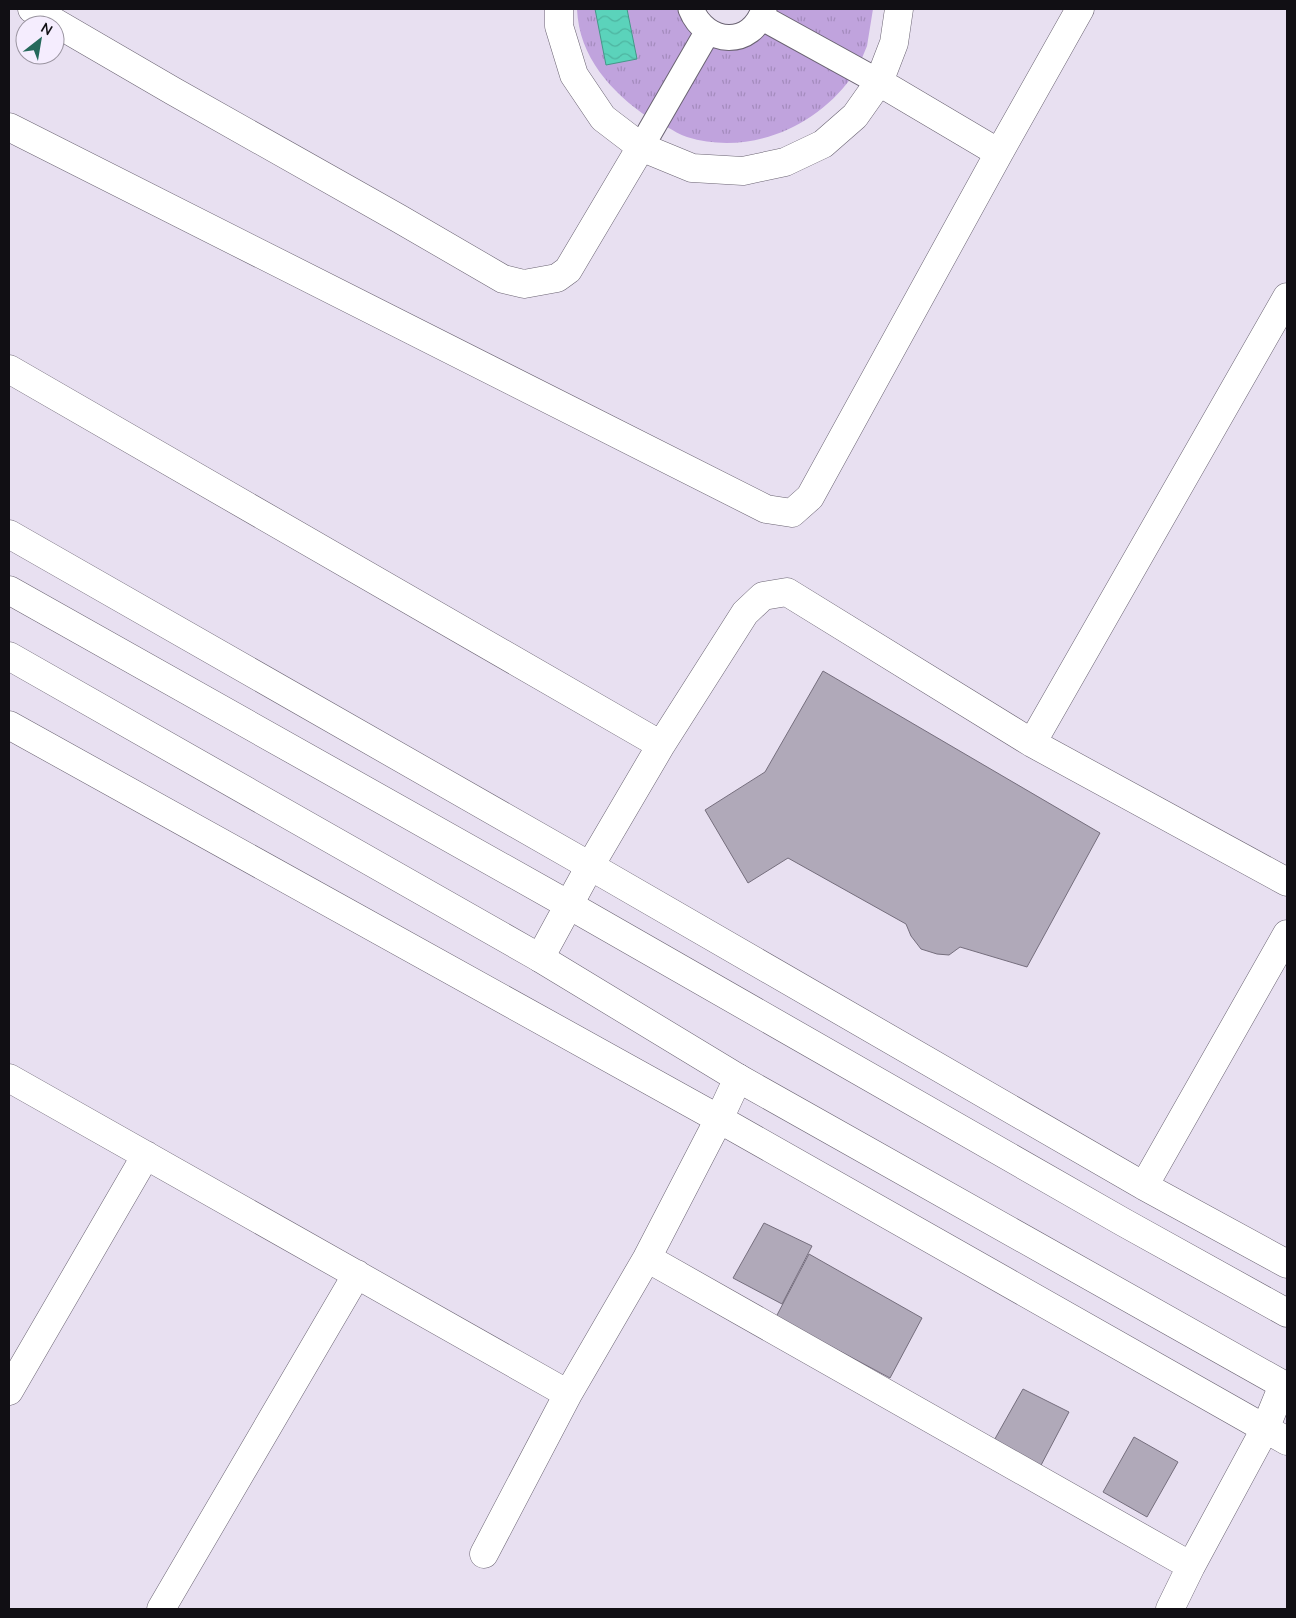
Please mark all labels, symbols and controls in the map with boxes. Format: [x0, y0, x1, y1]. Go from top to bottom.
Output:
north arrow [15, 15, 65, 65]
text: N [37, 18, 56, 40]

